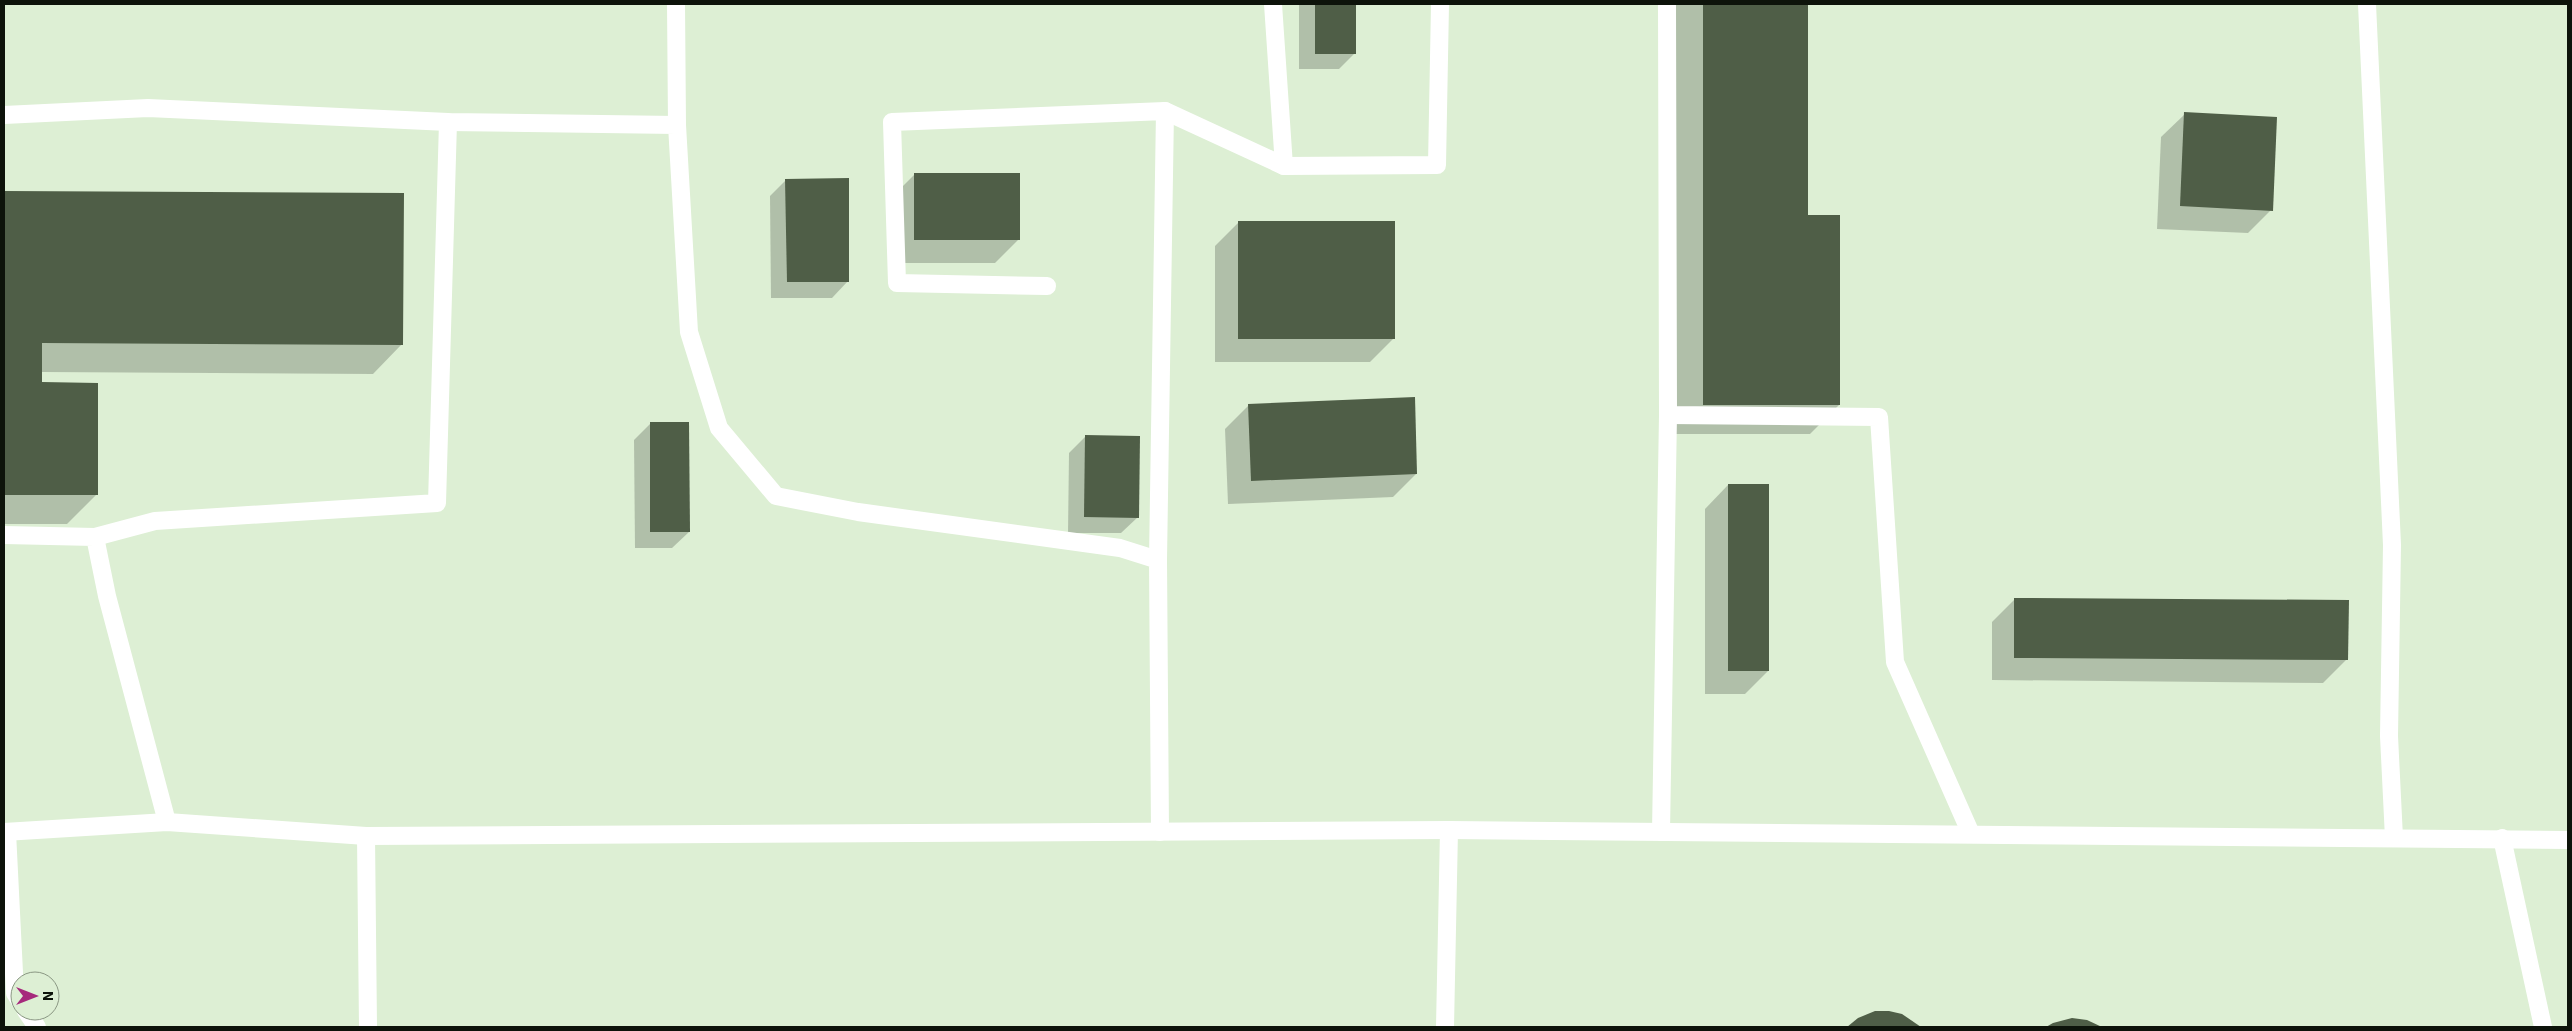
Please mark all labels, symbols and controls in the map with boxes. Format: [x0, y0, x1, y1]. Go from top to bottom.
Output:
north arrow [10, 971, 60, 1021]
text: N [39, 991, 57, 1001]

